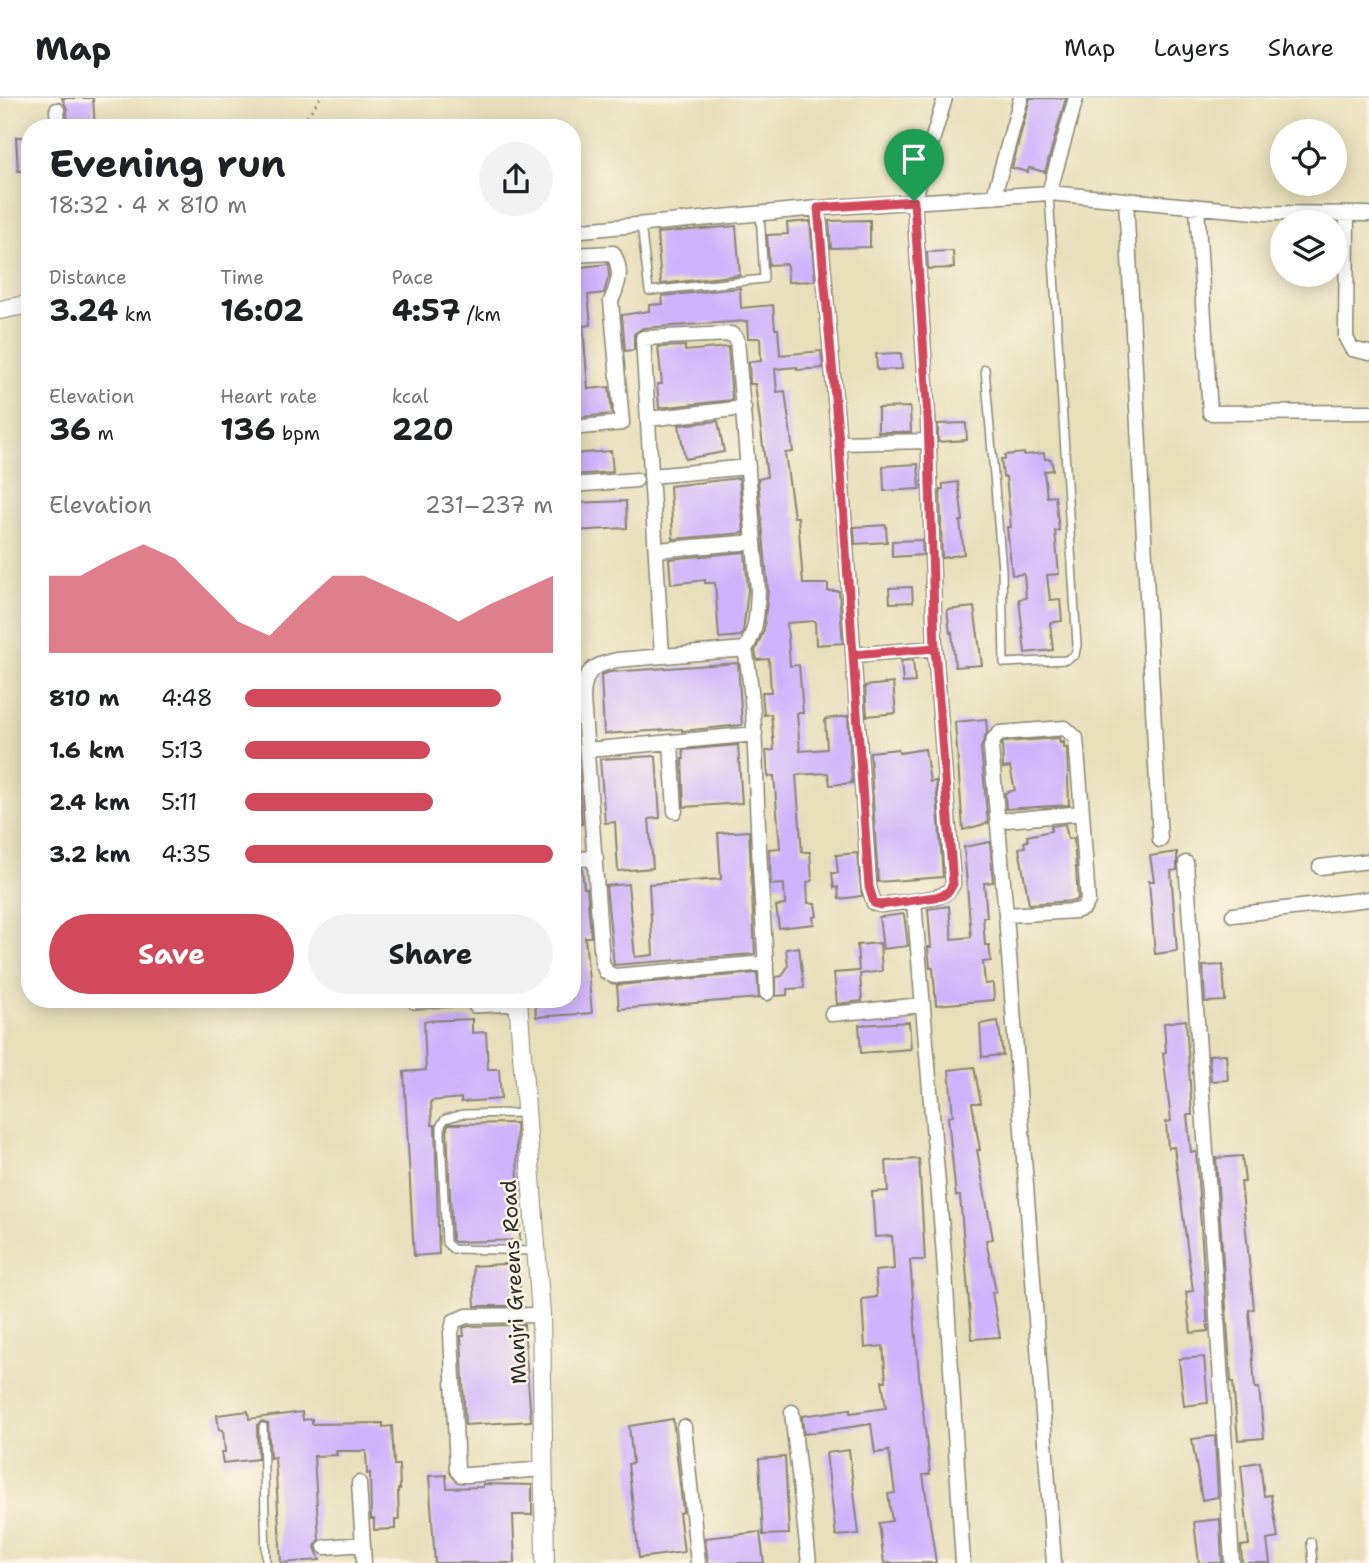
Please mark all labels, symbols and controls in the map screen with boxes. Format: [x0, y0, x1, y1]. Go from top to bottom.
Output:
text: Map [35, 26, 111, 71]
text: Map [1064, 32, 1115, 64]
text: Layers [1153, 32, 1230, 64]
text: Share [1268, 32, 1334, 64]
map controls [1270, 119, 1347, 287]
button: locate [1270, 119, 1347, 196]
pin [884, 129, 944, 201]
text: Evening run [49, 138, 286, 189]
icon: arrive [895, 140, 933, 178]
button: share [479, 142, 553, 216]
text: 18:32 · 4 × 810 m [49, 190, 247, 220]
button: layers [1270, 210, 1347, 287]
text: Distance [49, 265, 127, 290]
text: Time [220, 265, 264, 290]
text: Pace [392, 265, 433, 290]
text: 3.24 [49, 290, 118, 331]
text: 16:02 [220, 290, 304, 331]
text: 4:57 [392, 290, 460, 331]
text: km [118, 302, 152, 327]
text: /km [460, 302, 501, 327]
text: Elevation [49, 384, 134, 409]
text: Heart rate [220, 384, 317, 409]
text: kcal [392, 384, 429, 409]
text: 36 [49, 409, 91, 450]
text: 136 [220, 409, 275, 450]
text: 220 [392, 409, 454, 450]
text: m [91, 421, 114, 446]
text: bpm [275, 421, 320, 446]
text: Elevation [49, 490, 152, 520]
text: 231–237 m [425, 490, 553, 520]
text: 810 m [49, 683, 119, 713]
text: 4:48 [161, 683, 213, 713]
text: 1.6 km [49, 735, 124, 765]
text: 5:13 [161, 735, 204, 765]
text: 2.4 km [49, 787, 130, 817]
text: 5:11 [161, 787, 197, 817]
text: 3.2 km [49, 839, 131, 869]
text: 4:35 [161, 839, 211, 869]
button: Save [49, 914, 294, 994]
button: Share [308, 914, 553, 994]
street label: Manjri Greens Road [495, 1179, 533, 1385]

